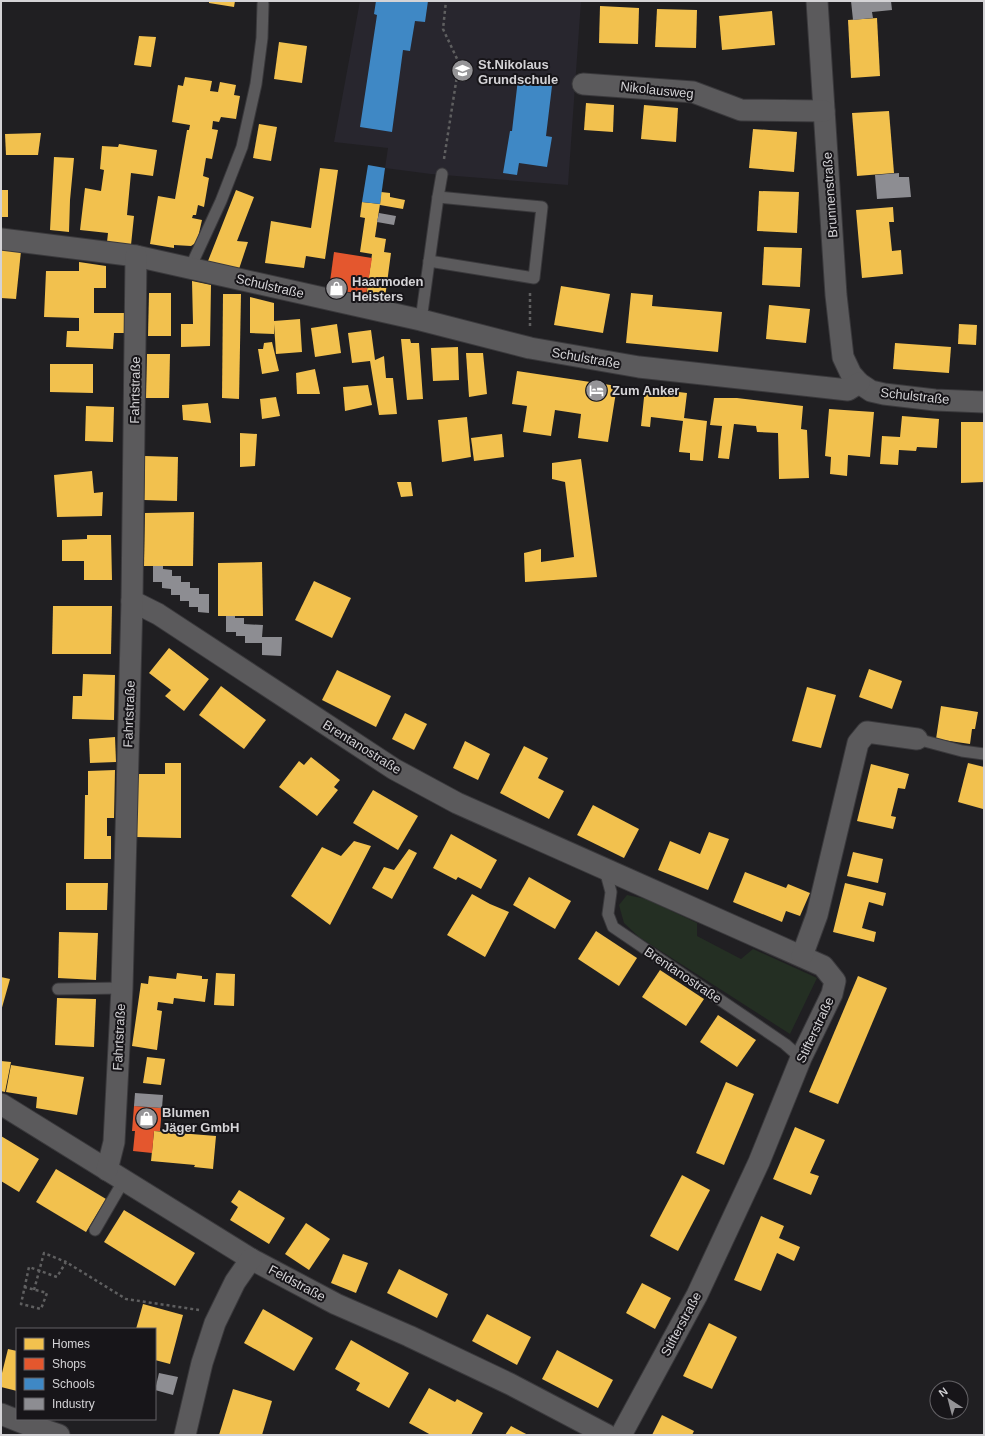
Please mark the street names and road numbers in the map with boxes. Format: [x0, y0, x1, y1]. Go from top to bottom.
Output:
street label: Nikolausweg [620, 79, 694, 101]
street label: Brunnenstraße [820, 152, 840, 238]
street label: Schulstraße [235, 271, 305, 301]
street label: Schulstraße [551, 345, 621, 371]
street label: Fahrtstraße [127, 356, 143, 424]
street label: Schulstraße [880, 385, 950, 407]
street label: Fahrtstraße [120, 680, 138, 748]
street label: Brentanostraße [320, 717, 404, 777]
street label: Brentanostraße [642, 944, 724, 1006]
street label: Stifterstraße [793, 995, 837, 1065]
street label: Fahrtstraße [110, 1003, 128, 1071]
street label: Feldstraße [266, 1262, 328, 1304]
street label: Stifterstraße [658, 1289, 704, 1359]

